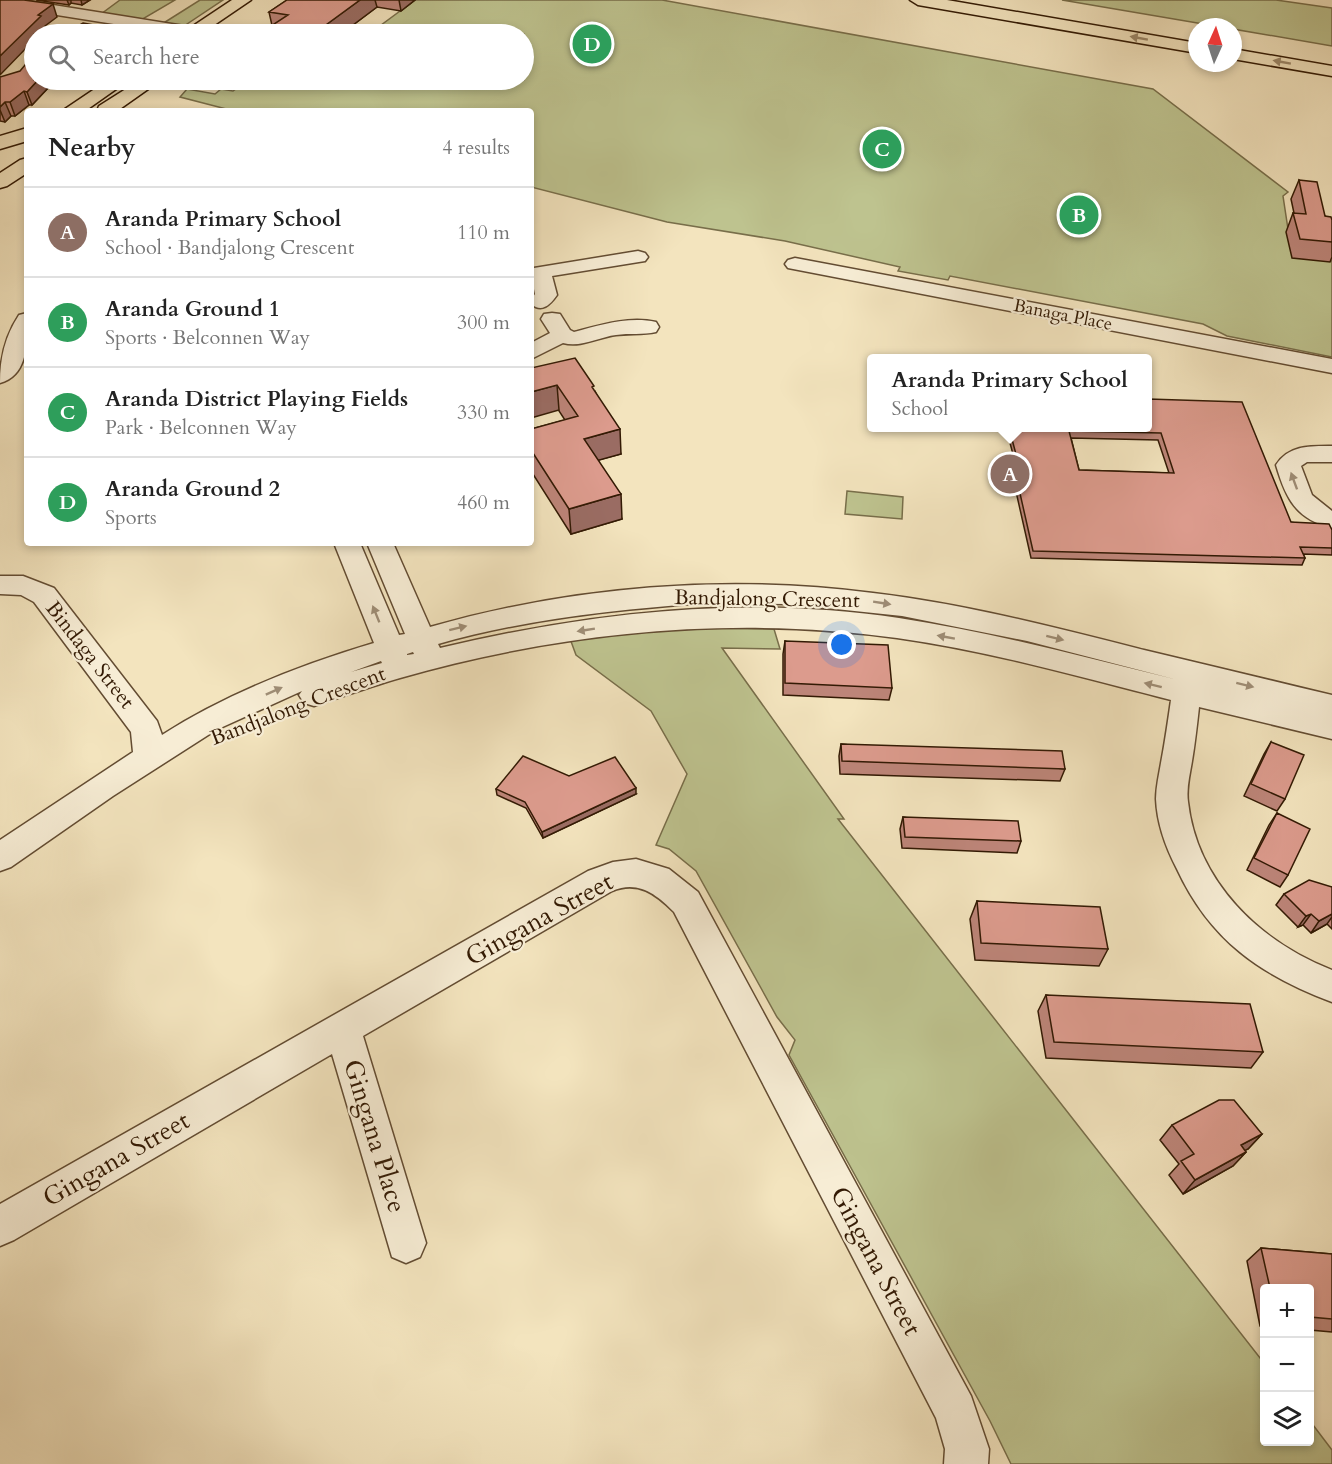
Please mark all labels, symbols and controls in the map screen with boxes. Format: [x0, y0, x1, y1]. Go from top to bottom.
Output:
north arrow [1188, 18, 1242, 72]
pin: D [572, 22, 612, 66]
search box [24, 24, 534, 90]
one-way arrow [1130, 33, 1149, 42]
icon: search [45, 41, 78, 74]
text: Search here [93, 42, 200, 72]
one-way arrow [1273, 58, 1292, 67]
pin: C [862, 126, 902, 172]
text: Nearby [48, 130, 136, 165]
text: 4 results [442, 134, 510, 161]
pin: B [1060, 192, 1098, 238]
text: Aranda Primary School [105, 204, 341, 234]
text: A [60, 219, 75, 246]
text: 110 m [457, 219, 510, 246]
text: School · Bandjalong Crescent [105, 234, 354, 261]
street label: Banaga Place [1011, 293, 1115, 337]
text: Aranda Ground 1 [105, 294, 280, 324]
text: B [60, 309, 75, 336]
text: 300 m [457, 309, 510, 336]
text: Sports · Belconnen Way [105, 324, 310, 351]
popup [867, 354, 1152, 432]
text: Aranda Primary School [891, 365, 1128, 395]
text: Aranda District Playing Fields [105, 384, 408, 414]
text: School [891, 395, 948, 422]
text: C [60, 399, 75, 426]
text: 330 m [457, 399, 510, 426]
text: Park · Belconnen Way [105, 414, 297, 441]
pin: A [990, 452, 1030, 496]
one-way arrow [1288, 472, 1298, 490]
text: Aranda Ground 2 [105, 474, 280, 504]
text: D [59, 489, 76, 516]
text: 460 m [457, 489, 510, 516]
text: Sports [105, 504, 157, 531]
street label: Bandjalong Crescent [674, 583, 860, 615]
street label: Bindaga Street [39, 595, 141, 715]
one-way arrow [872, 599, 891, 608]
one-way arrow [371, 605, 380, 623]
one-way arrow [449, 623, 467, 633]
one-way arrow [577, 626, 596, 635]
your location [827, 630, 856, 659]
one-way arrow [936, 632, 955, 641]
one-way arrow [1046, 633, 1065, 643]
street label: Bandjalong Crescent [206, 659, 390, 753]
one-way arrow [1143, 679, 1162, 689]
one-way arrow [1236, 680, 1254, 690]
one-way arrow [265, 686, 282, 695]
street label: Gingana Street [459, 864, 619, 974]
street label: Gingana Place [335, 1055, 415, 1217]
street label: Gingana Street [36, 1103, 196, 1215]
street label: Gingana Street [822, 1180, 930, 1342]
map controls [1260, 1284, 1314, 1446]
button: + [1260, 1284, 1314, 1338]
button: − [1260, 1338, 1314, 1392]
button: layers [1260, 1392, 1314, 1446]

